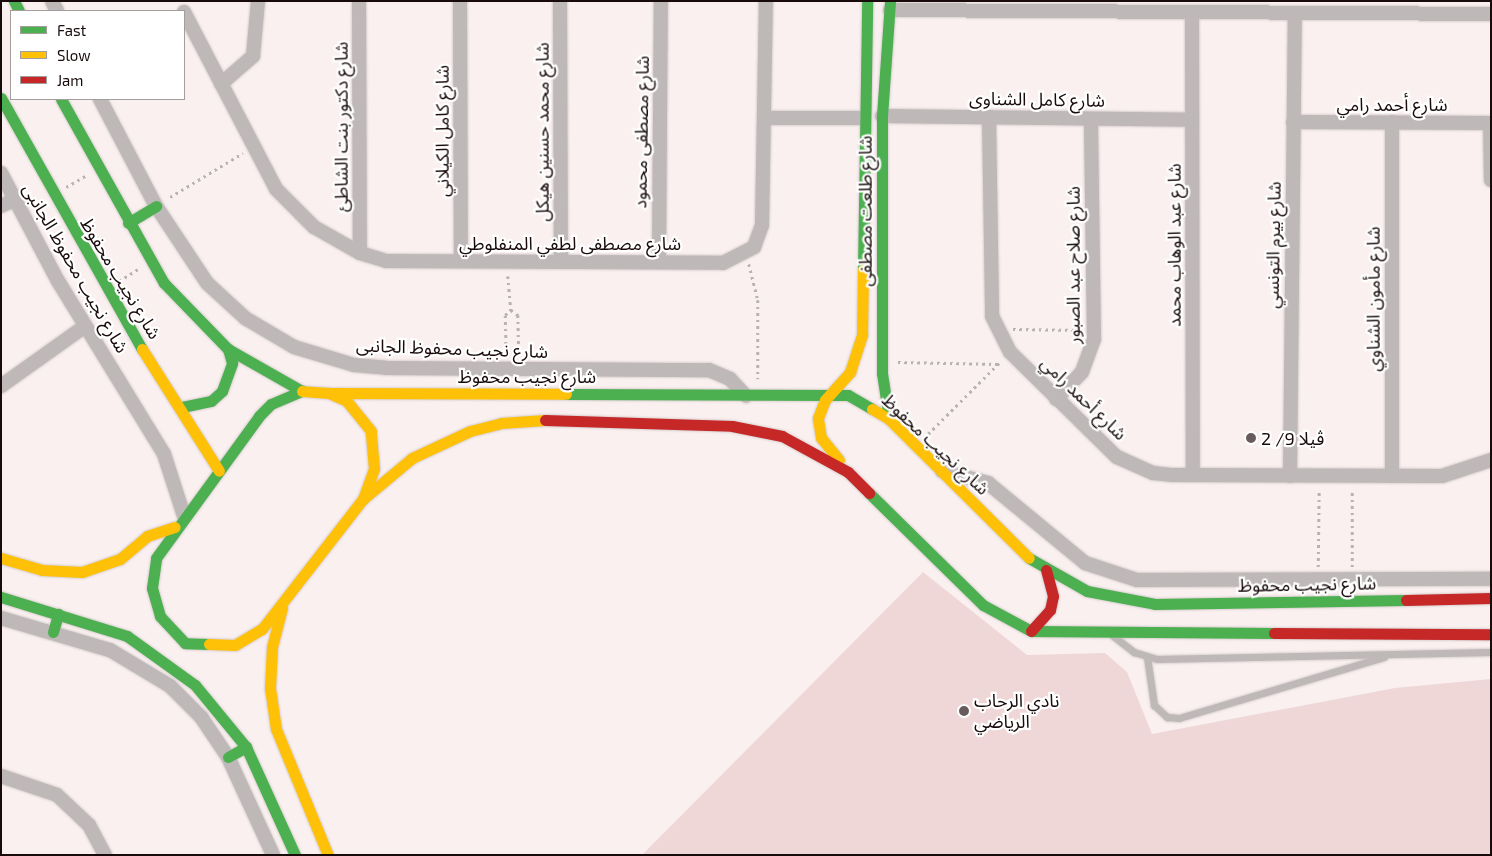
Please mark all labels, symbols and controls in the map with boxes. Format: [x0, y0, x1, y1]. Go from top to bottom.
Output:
legend [10, 10, 185, 100]
text: Fast [57, 21, 86, 39]
street label: شارع دكتور بنت الشاطئ [330, 42, 352, 212]
street label: شارع محمد حسنين هيكل [531, 42, 553, 222]
text: Slow [57, 46, 91, 64]
street label: شارع مصطفى محمود [629, 55, 653, 209]
street label: شارع كامل الكيلاني [431, 65, 453, 197]
text: Jam [57, 71, 83, 89]
street label: شارع كامل الشناوى [969, 87, 1105, 111]
street label: شارع أحمد رامي [1336, 93, 1448, 115]
street label: شارع طلعت مصطفى [854, 135, 876, 287]
street label: شارع عبد الوهاب محمد [1163, 163, 1185, 327]
street label: شارع نجيب محفوظ الجانبى [19, 179, 133, 357]
street label: شارع بيرم التونسي [1261, 181, 1285, 309]
street label: شارع صلاح عبد الصبور [1062, 186, 1084, 344]
street label: شارع نجيب محفوظ [76, 213, 166, 343]
street label: شارع مأمون الشناوي [1362, 226, 1384, 372]
street label: شارع مصطفى لطفي المنفلوطي [459, 232, 681, 254]
street label: شارع نجيب محفوظ الجانبى [356, 334, 548, 362]
street label: شارع أحمد رامي [1037, 352, 1131, 444]
street label: شارع نجيب محفوظ [458, 365, 596, 387]
street label: شارع نجيب محفوظ [878, 389, 994, 499]
place label: ڤيلا 9/ 2 [1261, 427, 1324, 449]
marker: ڤيلا 9/ 2 [1245, 432, 1257, 444]
street label: شارع نجيب محفوظ [1238, 572, 1376, 596]
place label: نادي الرحاب الرياضي [974, 690, 1059, 732]
marker: نادي الرحاب الرياضي [958, 705, 970, 717]

